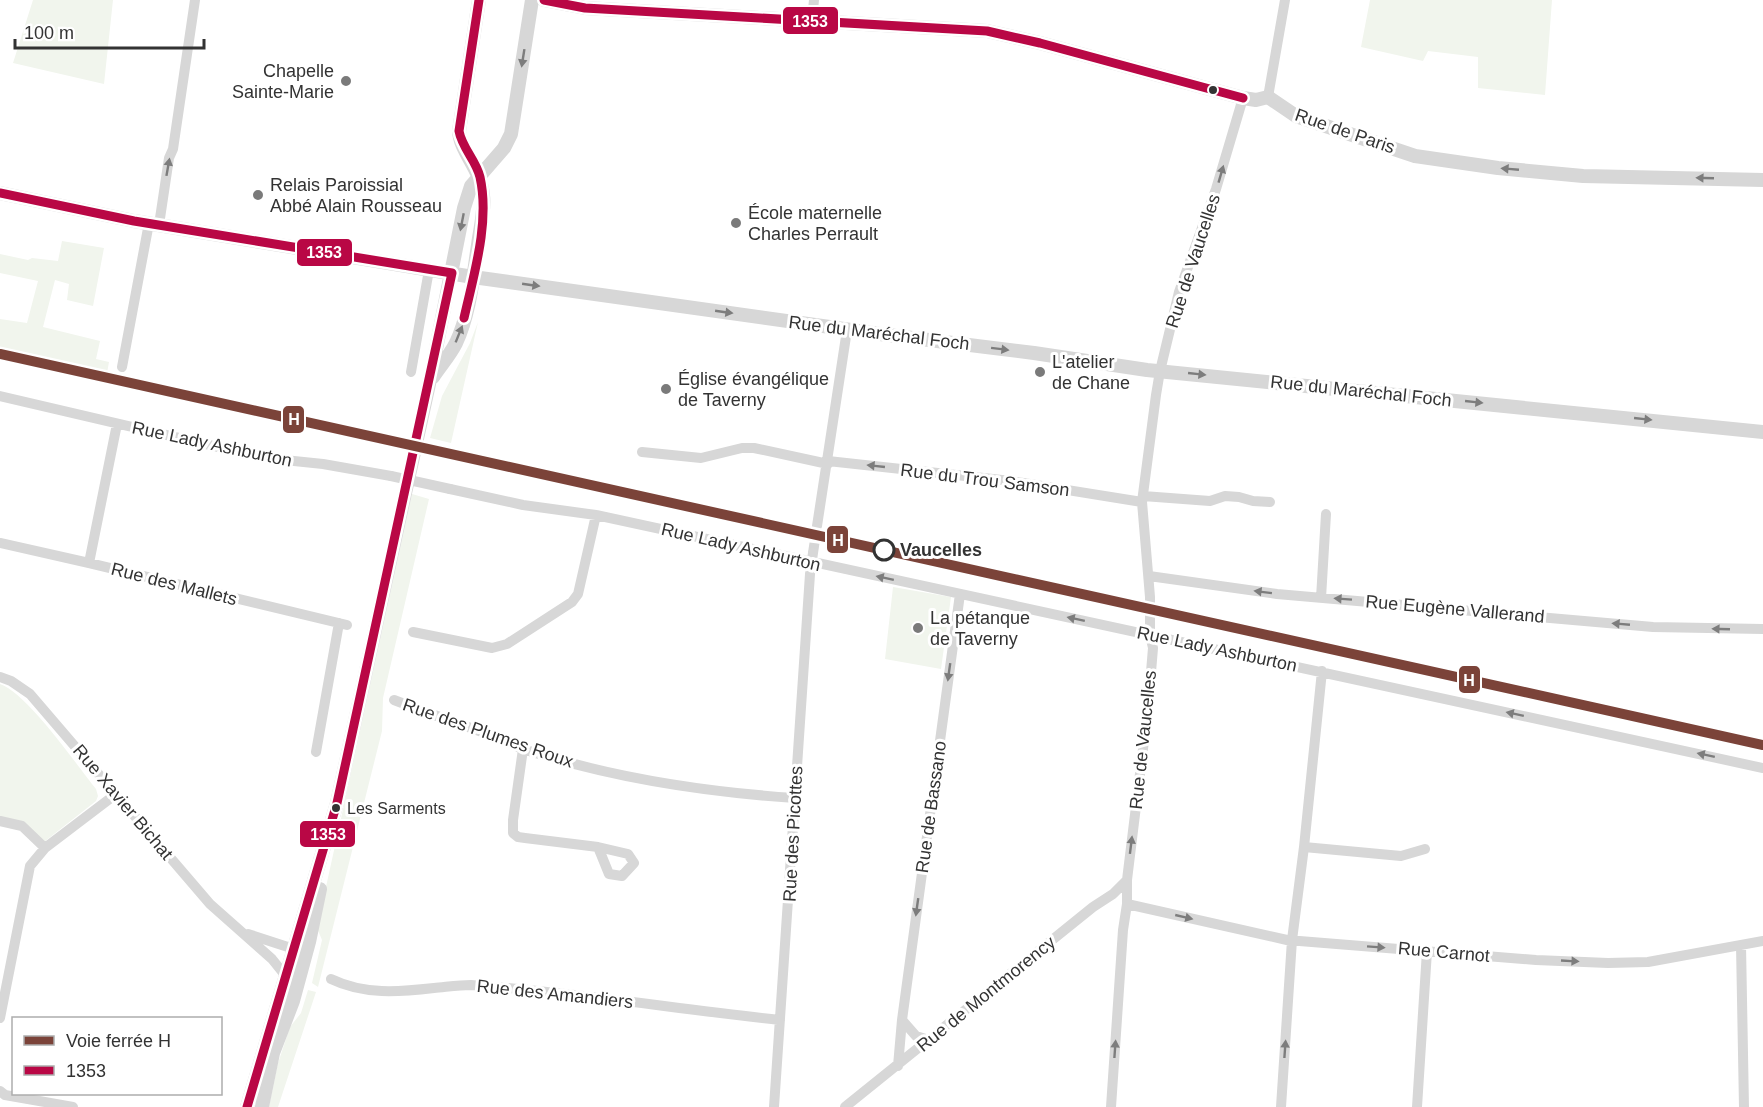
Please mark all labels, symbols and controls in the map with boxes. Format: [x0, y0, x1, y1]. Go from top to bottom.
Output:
line badge: 1353 [782, 6, 839, 35]
scale bar [15, 12, 204, 50]
text: 1353 [792, 13, 828, 30]
text: 100 m [24, 23, 74, 43]
one-way arrow [519, 48, 528, 67]
place label: Chapelle Sainte-Marie [232, 61, 334, 102]
marker: Chapelle Sainte-Marie [339, 74, 353, 88]
unlabelled marker [1207, 84, 1219, 96]
street label: Rue de Paris [1293, 105, 1397, 157]
one-way arrow [164, 158, 173, 177]
one-way arrow [1500, 164, 1519, 174]
one-way arrow [1216, 165, 1226, 184]
one-way arrow [1695, 173, 1714, 183]
place label: Relais Paroissial Abbé Alain Rousseau [270, 175, 442, 216]
marker: Relais Paroissial Abbé Alain Rousseau [251, 188, 265, 202]
street label: Rue de Vaucelles [1162, 191, 1224, 331]
place label: École maternelle Charles Perrault [748, 203, 882, 244]
one-way arrow [457, 213, 466, 232]
marker: École maternelle Charles Perrault [729, 216, 743, 230]
line badge: 1353 [296, 238, 353, 267]
text: 1353 [306, 244, 342, 261]
one-way arrow [521, 281, 540, 290]
one-way arrow [714, 308, 733, 317]
street label: Rue du Maréchal Foch [787, 312, 971, 354]
one-way arrow [455, 325, 464, 343]
one-way arrow [991, 344, 1010, 353]
place label: L'atelier de Chane [1052, 352, 1130, 393]
marker: L'atelier de Chane [1033, 365, 1047, 379]
place label: Église évangélique de Taverny [678, 369, 829, 410]
one-way arrow [1187, 369, 1206, 379]
street label: Rue du Maréchal Foch [1269, 372, 1453, 410]
marker: Église évangélique de Taverny [659, 382, 673, 396]
one-way arrow [1465, 397, 1484, 407]
line badge: H [282, 405, 305, 434]
text: H [288, 411, 300, 428]
one-way arrow [1633, 414, 1652, 424]
street label: Rue Lady Ashburton [130, 417, 294, 471]
street label: Rue du Trou Samson [899, 460, 1071, 500]
one-way arrow [866, 462, 885, 471]
street label: Rue Lady Ashburton [659, 519, 823, 575]
line badge: H [826, 525, 849, 554]
text: H [832, 532, 844, 549]
marker: Vaucelles [873, 539, 895, 561]
place label: Vaucelles [900, 540, 982, 560]
street label: Rue des Mallets [109, 559, 239, 609]
one-way arrow [876, 573, 895, 582]
one-way arrow [1254, 587, 1273, 597]
street label: Rue Eugène Vallerand [1365, 591, 1545, 627]
one-way arrow [1333, 595, 1352, 604]
place label: La pétanque de Taverny [930, 608, 1030, 649]
one-way arrow [1066, 614, 1085, 623]
one-way arrow [1611, 619, 1630, 629]
marker: La pétanque de Taverny [911, 621, 925, 635]
street label: Rue Lady Ashburton [1135, 622, 1299, 676]
one-way arrow [1712, 624, 1731, 633]
one-way arrow [944, 663, 953, 682]
line badge: H [1458, 665, 1481, 694]
street label: Rue de Vaucelles [1126, 669, 1160, 811]
text: H [1463, 672, 1475, 689]
street label: Rue des Plumes Roux [400, 694, 576, 772]
one-way arrow [1506, 708, 1525, 718]
street label: Rue Xavier Bichat [69, 740, 177, 864]
street label: Rue de Bassano [912, 740, 950, 874]
one-way arrow [1697, 750, 1715, 760]
street label: Rue des Picottes [779, 766, 807, 902]
place label: Les Sarments [347, 800, 446, 817]
marker: Les Sarments [330, 802, 342, 814]
line badge: 1353 [299, 820, 356, 848]
text: 1353 [310, 826, 346, 843]
one-way arrow [1126, 836, 1135, 855]
one-way arrow [912, 898, 922, 917]
one-way arrow [1174, 912, 1193, 922]
street label: Rue de Montmorency [913, 932, 1059, 1056]
street label: Rue Carnot [1397, 938, 1491, 966]
one-way arrow [1366, 942, 1385, 952]
one-way arrow [1561, 957, 1580, 966]
street label: Rue des Amandiers [476, 976, 634, 1012]
legend [12, 1017, 222, 1095]
text: Voie ferrée H [66, 1031, 171, 1051]
one-way arrow [1110, 1039, 1119, 1058]
one-way arrow [1280, 1039, 1289, 1058]
text: 1353 [66, 1061, 106, 1081]

